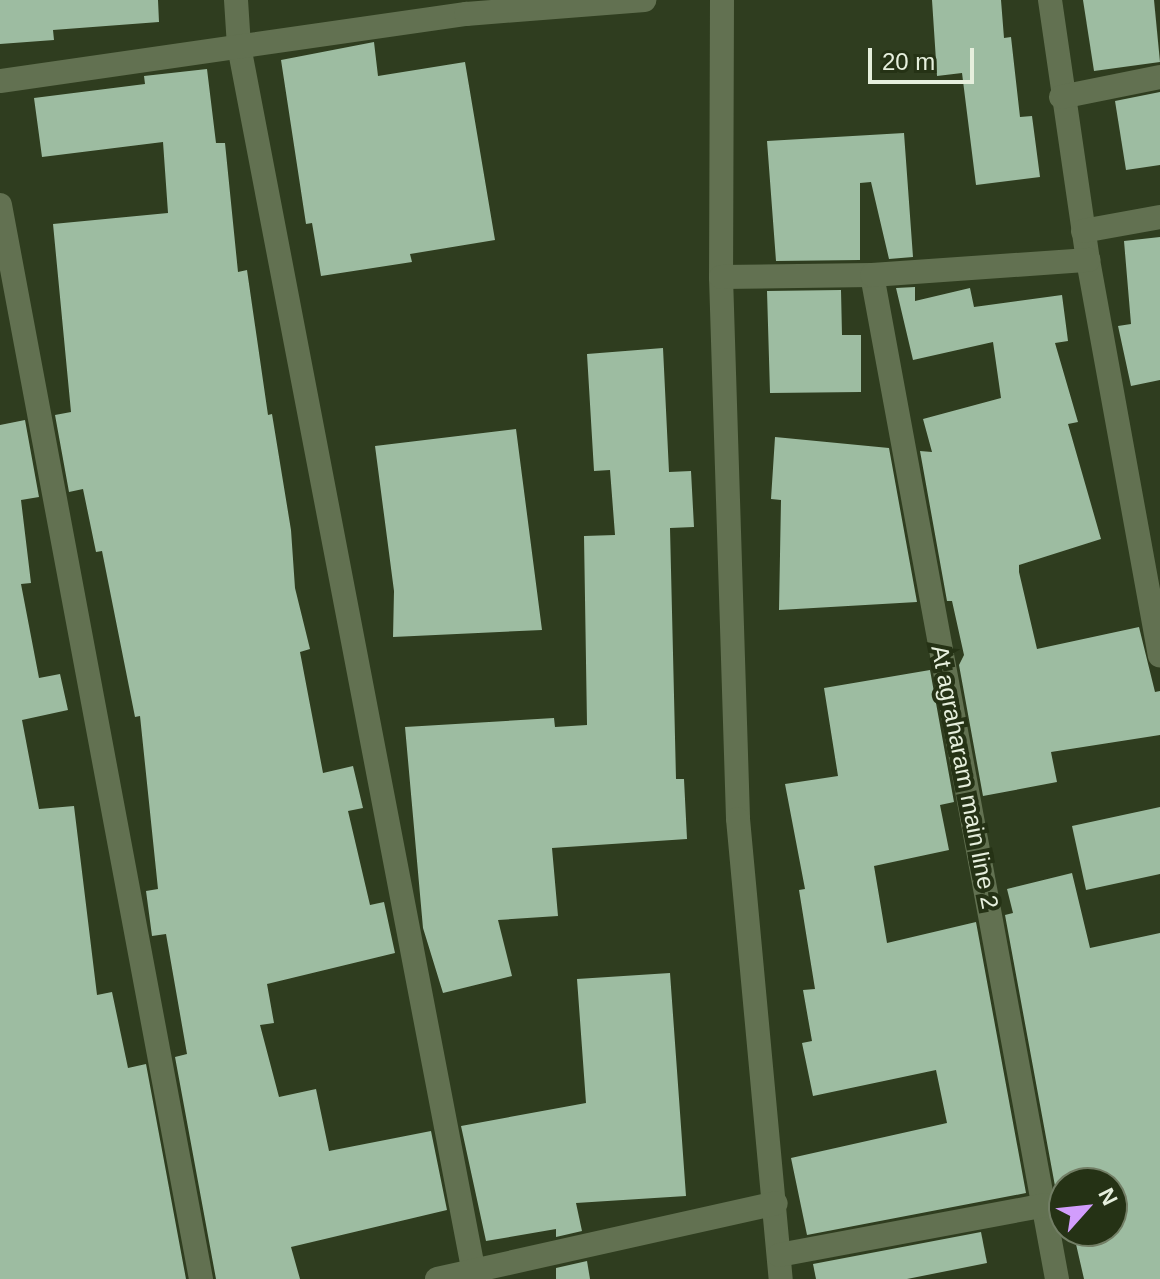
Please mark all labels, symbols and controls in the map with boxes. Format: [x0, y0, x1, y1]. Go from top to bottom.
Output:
scale bar [872, 32, 978, 82]
text: 20 m [882, 48, 935, 75]
street label: At agraharam main line 2 [925, 643, 1005, 911]
north arrow [1048, 1167, 1128, 1247]
text: N [1093, 1184, 1123, 1210]

